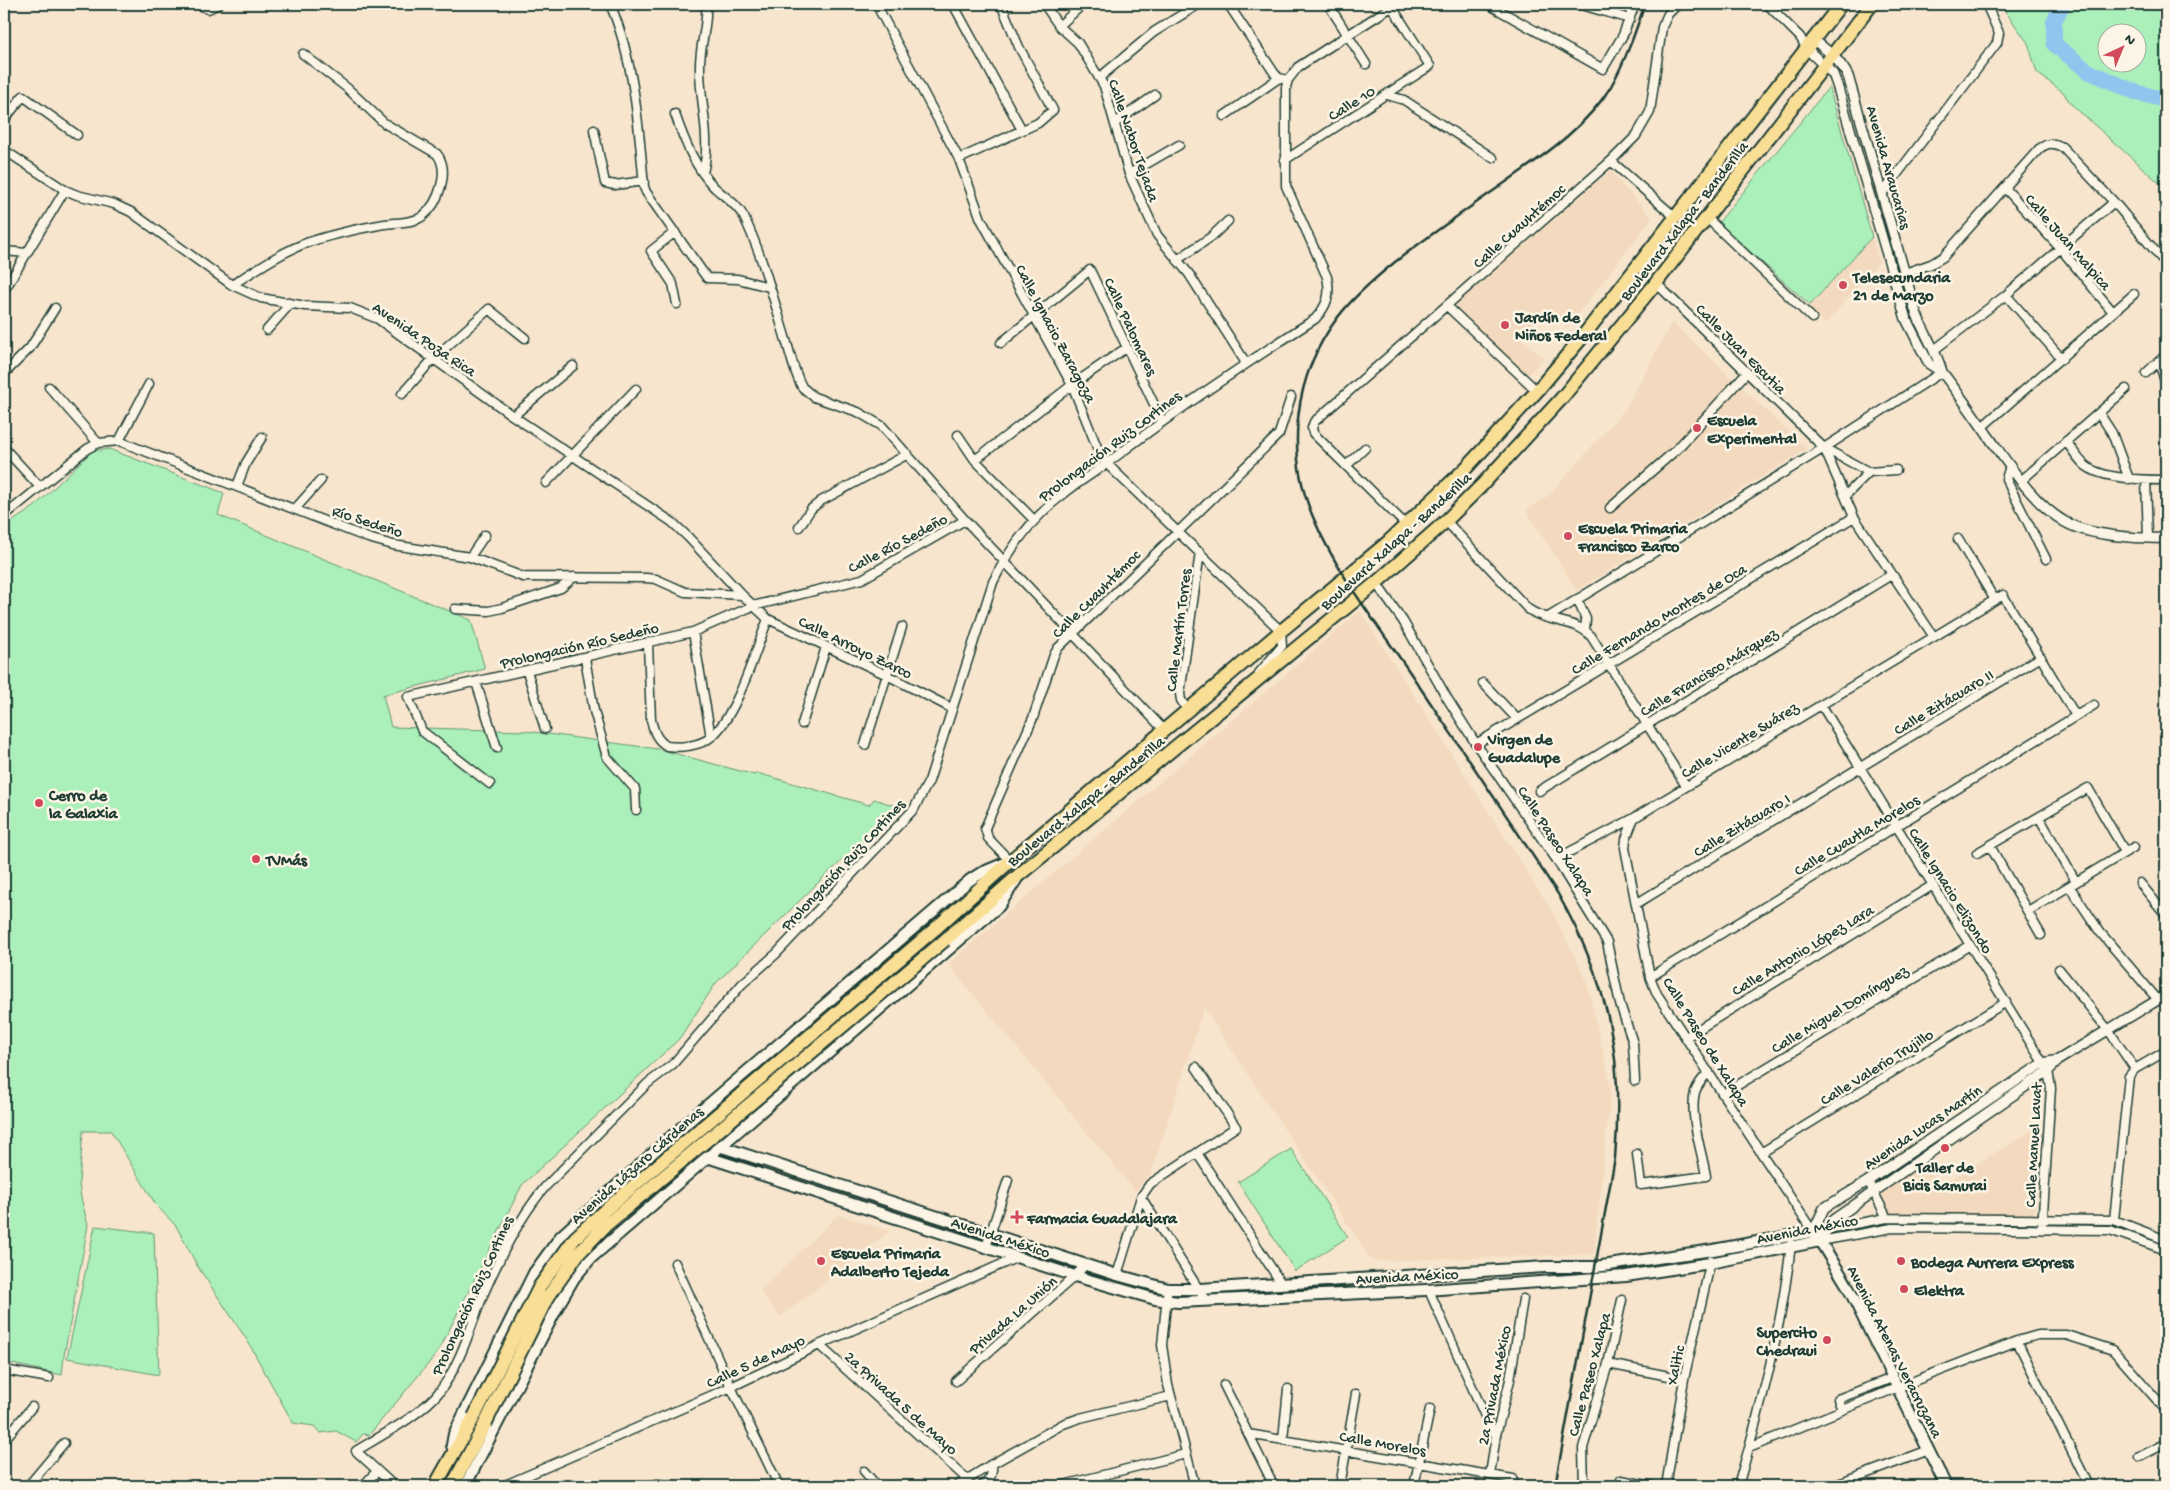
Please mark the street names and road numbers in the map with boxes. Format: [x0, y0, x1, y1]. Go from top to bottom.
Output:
street label: Calle Nabor Tejada [1102, 77, 1162, 206]
street label: Calle 10 [1326, 83, 1380, 127]
street label: Avenida Araucarias [1860, 104, 1914, 233]
street label: Boulevard Xalapa - Banderilla [1617, 138, 1755, 306]
street label: Calle Cuauhtémoc [1470, 181, 1571, 274]
street label: Calle Juan Malpica [2019, 191, 2114, 296]
street label: Calle Ignacio Zaragoza [1009, 262, 1099, 408]
street label: Calle Palomares [1098, 275, 1160, 381]
street label: Avenida Poza Rica [368, 299, 479, 383]
street label: Calle Juan Escutia [1690, 301, 1790, 401]
street label: Prolongación Ruiz Cortines [1035, 387, 1187, 508]
street label: Boulevard Xalapa - Banderilla [1317, 469, 1478, 616]
street label: Río Sedeño [329, 503, 405, 544]
street label: Calle Río Sedeño [846, 511, 952, 579]
street label: Calle Cuauhtémoc [1049, 547, 1146, 644]
street label: Calle Fernando Montes de Oca [1569, 560, 1752, 681]
street label: Calle Martín Torres [1164, 567, 1198, 693]
street label: Calle Arroyo Zarco [794, 613, 915, 685]
street label: Prolongación Río Sedeño [498, 620, 661, 675]
street label: Calle Francisco Márquez [1637, 625, 1783, 723]
street label: Calle Zitácuaro II [1891, 667, 1998, 741]
street label: Calle Vicente Suárez [1679, 699, 1804, 785]
street label: Boulevard Xalapa - Banderilla [1004, 733, 1171, 873]
street label: Calle Paseo Xalapa [1511, 783, 1597, 901]
street label: Calle Zitácuaro I [1691, 791, 1795, 863]
street label: Calle Cuautla Morelos [1792, 791, 1925, 882]
street label: Prolongación Ruiz Cortines [778, 796, 911, 937]
street label: Calle Ignacio Elizondo [1903, 825, 1995, 958]
street label: Calle Antonio López Lara [1729, 902, 1879, 1002]
street label: Calle Miguel Domínguez [1769, 962, 1914, 1059]
street label: Calle Paseo de Xalapa [1657, 975, 1752, 1112]
street label: Calle Valerio Trujillo [1818, 1026, 1938, 1112]
street label: Calle Manuel Lavat [2023, 1081, 2048, 1208]
street label: Avenida Lucas Martín [1861, 1082, 1987, 1175]
street label: Avenida Lázaro Cárdenas [568, 1103, 709, 1229]
street label: Avenida México [1755, 1212, 1860, 1251]
street label: Prolongación Ruiz Cortines [428, 1213, 520, 1380]
street label: Avenida México [948, 1214, 1052, 1264]
street label: Avenida Atenas Veracruzana [1841, 1263, 1945, 1443]
street label: Avenida México [1355, 1266, 1459, 1291]
street label: Privada La Unión [966, 1273, 1063, 1361]
street label: Calle Paseo Xalapa [1566, 1310, 1617, 1439]
street label: 2a Privada México [1476, 1324, 1517, 1447]
street label: Calle 5 de Mayo [704, 1332, 809, 1394]
street label: Xalitic [1664, 1344, 1691, 1388]
street label: 2a Privada 5 de Mayo [839, 1349, 960, 1461]
street label: Calle Morelos [1338, 1428, 1428, 1463]

